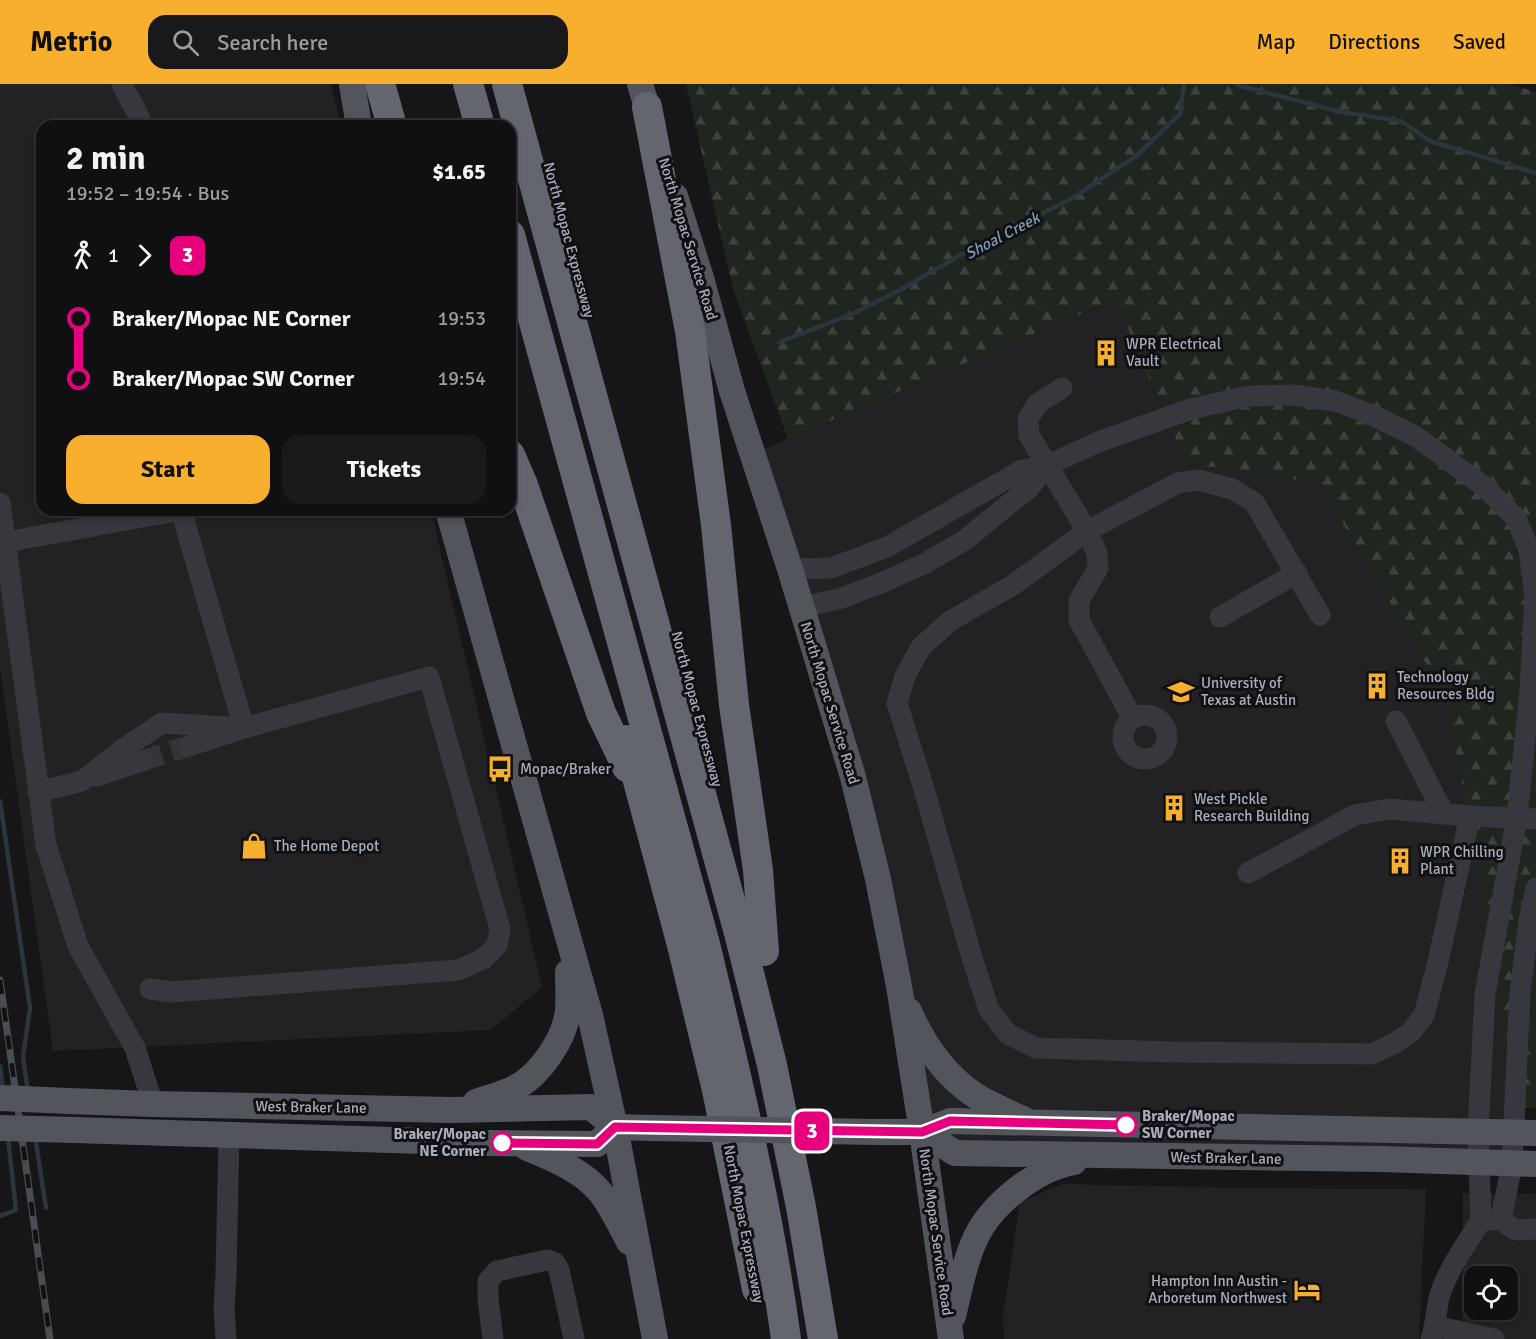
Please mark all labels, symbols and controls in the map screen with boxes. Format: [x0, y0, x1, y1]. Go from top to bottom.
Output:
search box [148, 15, 568, 69]
text: Metrio [30, 25, 112, 59]
icon: search [169, 26, 202, 59]
text: Search here [217, 29, 328, 56]
text: Map [1257, 29, 1295, 55]
text: Directions [1328, 29, 1420, 55]
text: Saved [1453, 29, 1506, 55]
text: 2 min [66, 138, 146, 179]
street label: North Mopac Service Road [655, 156, 721, 322]
text: $1.65 [432, 158, 486, 185]
street label: North Mopac Expressway [540, 160, 598, 320]
text: 19:52 – 19:54 · Bus [66, 181, 229, 206]
water label: Shoal Creek [962, 207, 1045, 264]
icon: walk [66, 239, 99, 272]
icon: forward [128, 239, 161, 272]
text: 3 [182, 242, 193, 268]
text: 1 [108, 243, 119, 268]
text: Braker/Mopac NE Corner [112, 305, 350, 332]
text: 19:53 [437, 306, 486, 331]
place label: WPR Electrical Vault [1126, 335, 1221, 370]
building icon: WPR Electrical Vault [1091, 338, 1121, 368]
text: Braker/Mopac SW Corner [112, 365, 354, 392]
text: 19:54 [437, 366, 486, 391]
button: Start [66, 435, 270, 504]
button: Tickets [282, 435, 486, 504]
street label: North Mopac Service Road [797, 620, 863, 786]
street label: North Mopac Expressway [668, 629, 726, 789]
place label: Technology Resources Bldg [1397, 668, 1495, 703]
building icon: Technology Resources Bldg [1362, 671, 1392, 701]
place label: University of Texas at Austin [1201, 674, 1296, 709]
school or university icon: University of Texas at Austin [1166, 677, 1196, 707]
bus stop icon: Mopac/Braker [485, 754, 515, 784]
place label: Mopac/Braker [520, 760, 611, 778]
place label: West Pickle Research Building [1194, 790, 1310, 825]
building icon: West Pickle Research Building [1159, 793, 1189, 823]
shop icon: The Home Depot [239, 831, 269, 861]
place label: The Home Depot [274, 837, 379, 855]
place label: WPR Chilling Plant [1420, 843, 1504, 878]
building icon: WPR Chilling Plant [1385, 846, 1415, 876]
street label: West Braker Lane [255, 1097, 367, 1117]
place label: Braker/Mopac SW Corner [1142, 1107, 1235, 1142]
line badge: 3 [792, 1112, 832, 1150]
marker: Braker/Mopac SW Corner [1115, 1114, 1137, 1136]
text: 3 [806, 1118, 818, 1144]
place label: Braker/Mopac NE Corner [393, 1125, 486, 1160]
marker: Braker/Mopac NE Corner [491, 1132, 513, 1154]
street label: North Mopac Expressway [720, 1143, 768, 1305]
street label: North Mopac Service Road [915, 1147, 957, 1317]
street label: West Braker Lane [1170, 1148, 1282, 1168]
map controls [1464, 1266, 1518, 1320]
button: locate [1464, 1266, 1518, 1320]
place label: Hampton Inn Austin - Arboretum Northwest [1148, 1272, 1287, 1307]
hotel icon: Hampton Inn Austin - Arboretum Northwest [1292, 1275, 1322, 1305]

